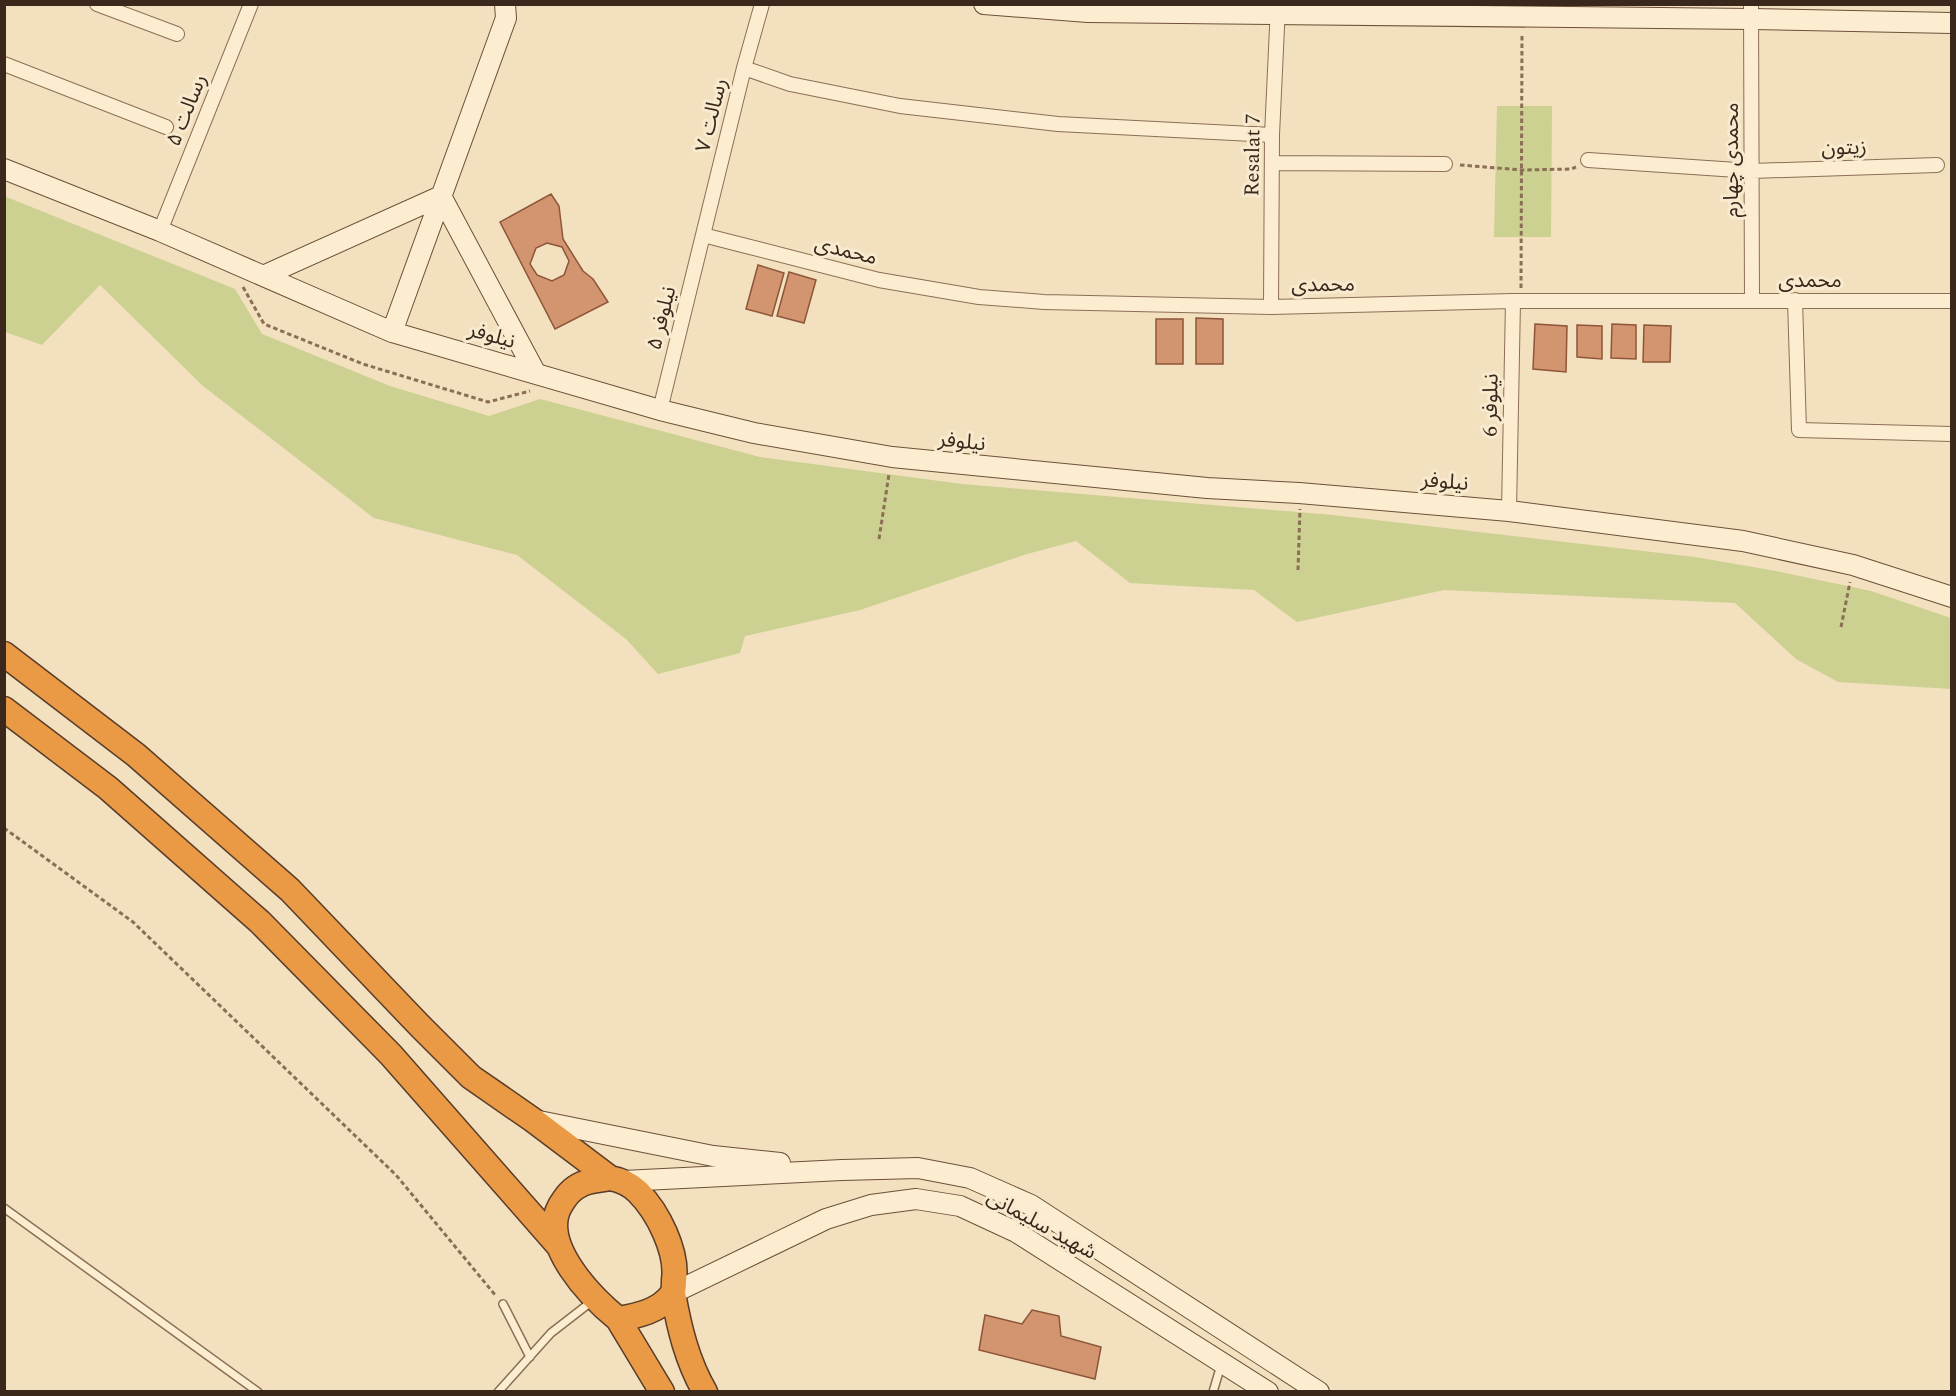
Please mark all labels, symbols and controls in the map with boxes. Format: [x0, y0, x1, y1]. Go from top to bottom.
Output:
street label: رسالت ۵ [158, 69, 216, 151]
street label: رسالت ۷ [687, 75, 737, 156]
street label: محمدی چهارم [1716, 102, 1748, 218]
street label: Resalat 7 [1236, 113, 1270, 197]
street label: زیتون [1821, 131, 1867, 165]
street label: محمدی [811, 228, 881, 274]
street label: محمدی [1778, 265, 1842, 297]
street label: محمدی [1291, 268, 1355, 302]
street label: نیلوفر ۵ [639, 283, 685, 353]
street label: نیلوفر [464, 314, 519, 358]
street label: نیلوفر 6 [1474, 373, 1508, 437]
street label: نیلوفر [936, 423, 987, 460]
street label: نیلوفر [1419, 464, 1470, 500]
street label: شهید سلیمانی [981, 1181, 1102, 1268]

